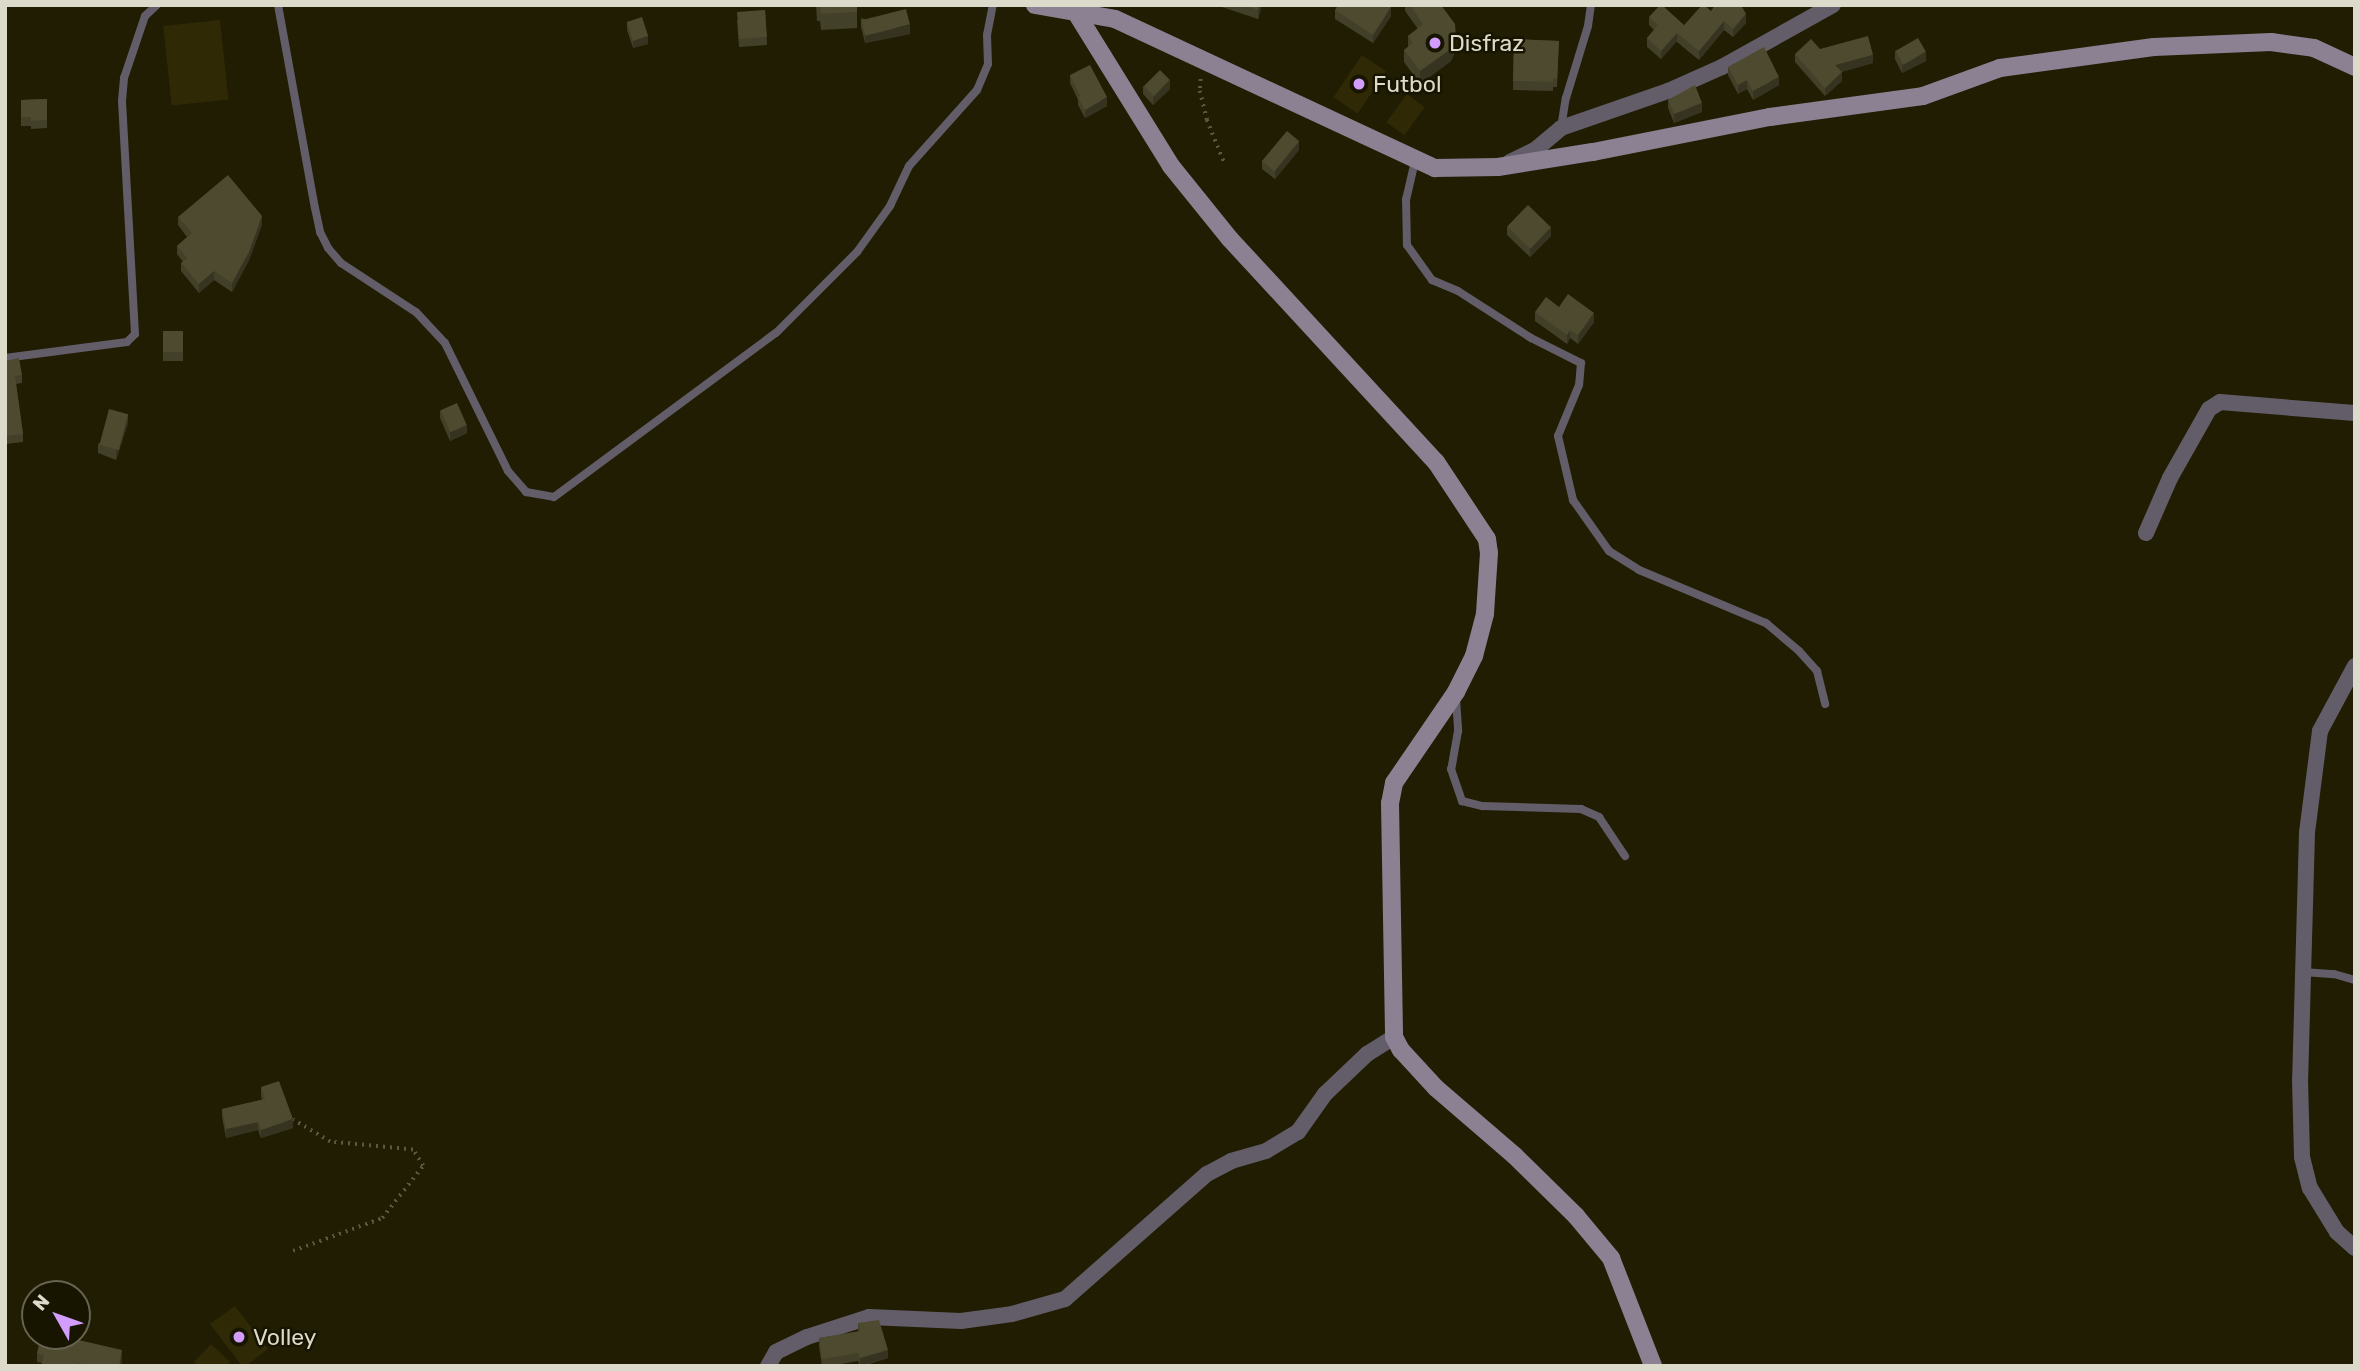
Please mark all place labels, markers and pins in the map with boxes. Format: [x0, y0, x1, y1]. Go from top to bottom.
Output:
place label: Disfraz [1449, 29, 1524, 57]
marker: Disfraz [1427, 35, 1443, 51]
place label: Futbol [1373, 70, 1442, 98]
marker: Futbol [1351, 76, 1367, 92]
place label: Volley [253, 1323, 316, 1351]
marker: Volley [231, 1329, 247, 1345]

